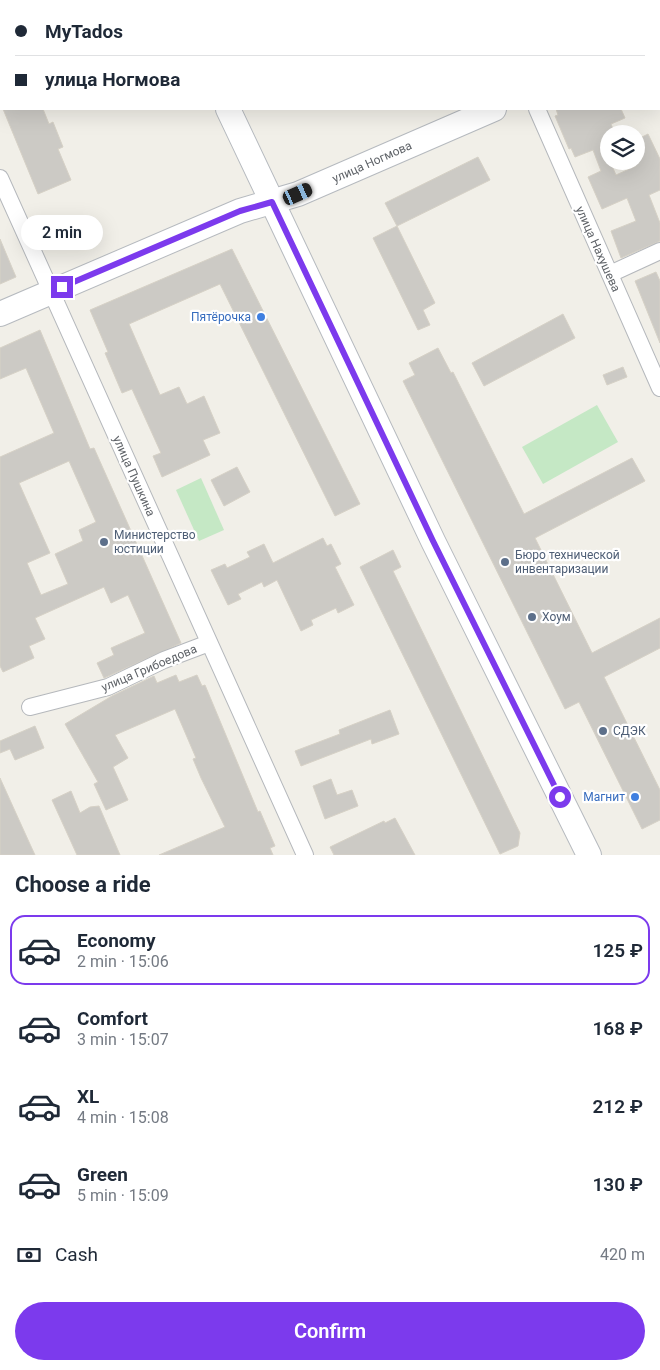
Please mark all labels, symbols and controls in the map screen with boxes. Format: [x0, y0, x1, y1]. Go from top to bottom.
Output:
text: MyTados [45, 20, 123, 43]
text: улица Ногмова [45, 68, 180, 91]
map controls [600, 125, 645, 170]
button: layers [600, 125, 645, 170]
street label: улица Ногмова [330, 138, 414, 186]
car [281, 181, 314, 207]
street label: улица Нахушева [573, 204, 623, 294]
callout: 2 min [21, 214, 103, 250]
text: 2 min [42, 223, 82, 242]
route end [51, 276, 73, 298]
place label: Пятёрочка [191, 310, 251, 324]
marker: Пятёрочка [255, 311, 267, 323]
street label: улица Пушкина [110, 434, 158, 518]
place label: Министерство юстиции [114, 528, 196, 556]
marker: Министерство юстиции [98, 536, 110, 548]
place label: Бюро технической инвентаризации [515, 548, 620, 576]
marker: Бюро технической инвентаризации [499, 556, 511, 568]
place label: Хоум [542, 610, 571, 624]
marker: Хоум [526, 611, 538, 623]
street label: улица Грибоедова [99, 642, 199, 694]
place label: СДЭК [613, 724, 646, 738]
marker: СДЭК [597, 725, 609, 737]
route start [549, 786, 571, 808]
place label: Магнит [583, 790, 625, 804]
marker: Магнит [629, 791, 641, 803]
text: Choose a ride [15, 872, 151, 897]
icon: car [17, 928, 62, 973]
text: Economy [77, 929, 156, 952]
text: 125 ₽ [592, 939, 643, 962]
text: 2 min · 15:06 [77, 952, 169, 971]
icon: car [17, 1006, 62, 1051]
text: Comfort [77, 1007, 148, 1030]
text: 168 ₽ [592, 1017, 643, 1040]
text: 3 min · 15:07 [77, 1030, 169, 1049]
icon: car [17, 1084, 62, 1129]
text: XL [77, 1085, 99, 1108]
text: 212 ₽ [592, 1095, 643, 1118]
text: 4 min · 15:08 [77, 1108, 169, 1127]
icon: car [17, 1162, 62, 1207]
text: Green [77, 1163, 128, 1186]
text: 130 ₽ [592, 1173, 643, 1196]
text: 5 min · 15:09 [77, 1186, 169, 1205]
icon: cash [15, 1241, 43, 1269]
text: Cash [55, 1243, 98, 1266]
text: 420 m [600, 1245, 645, 1264]
button: Confirm [15, 1302, 645, 1360]

